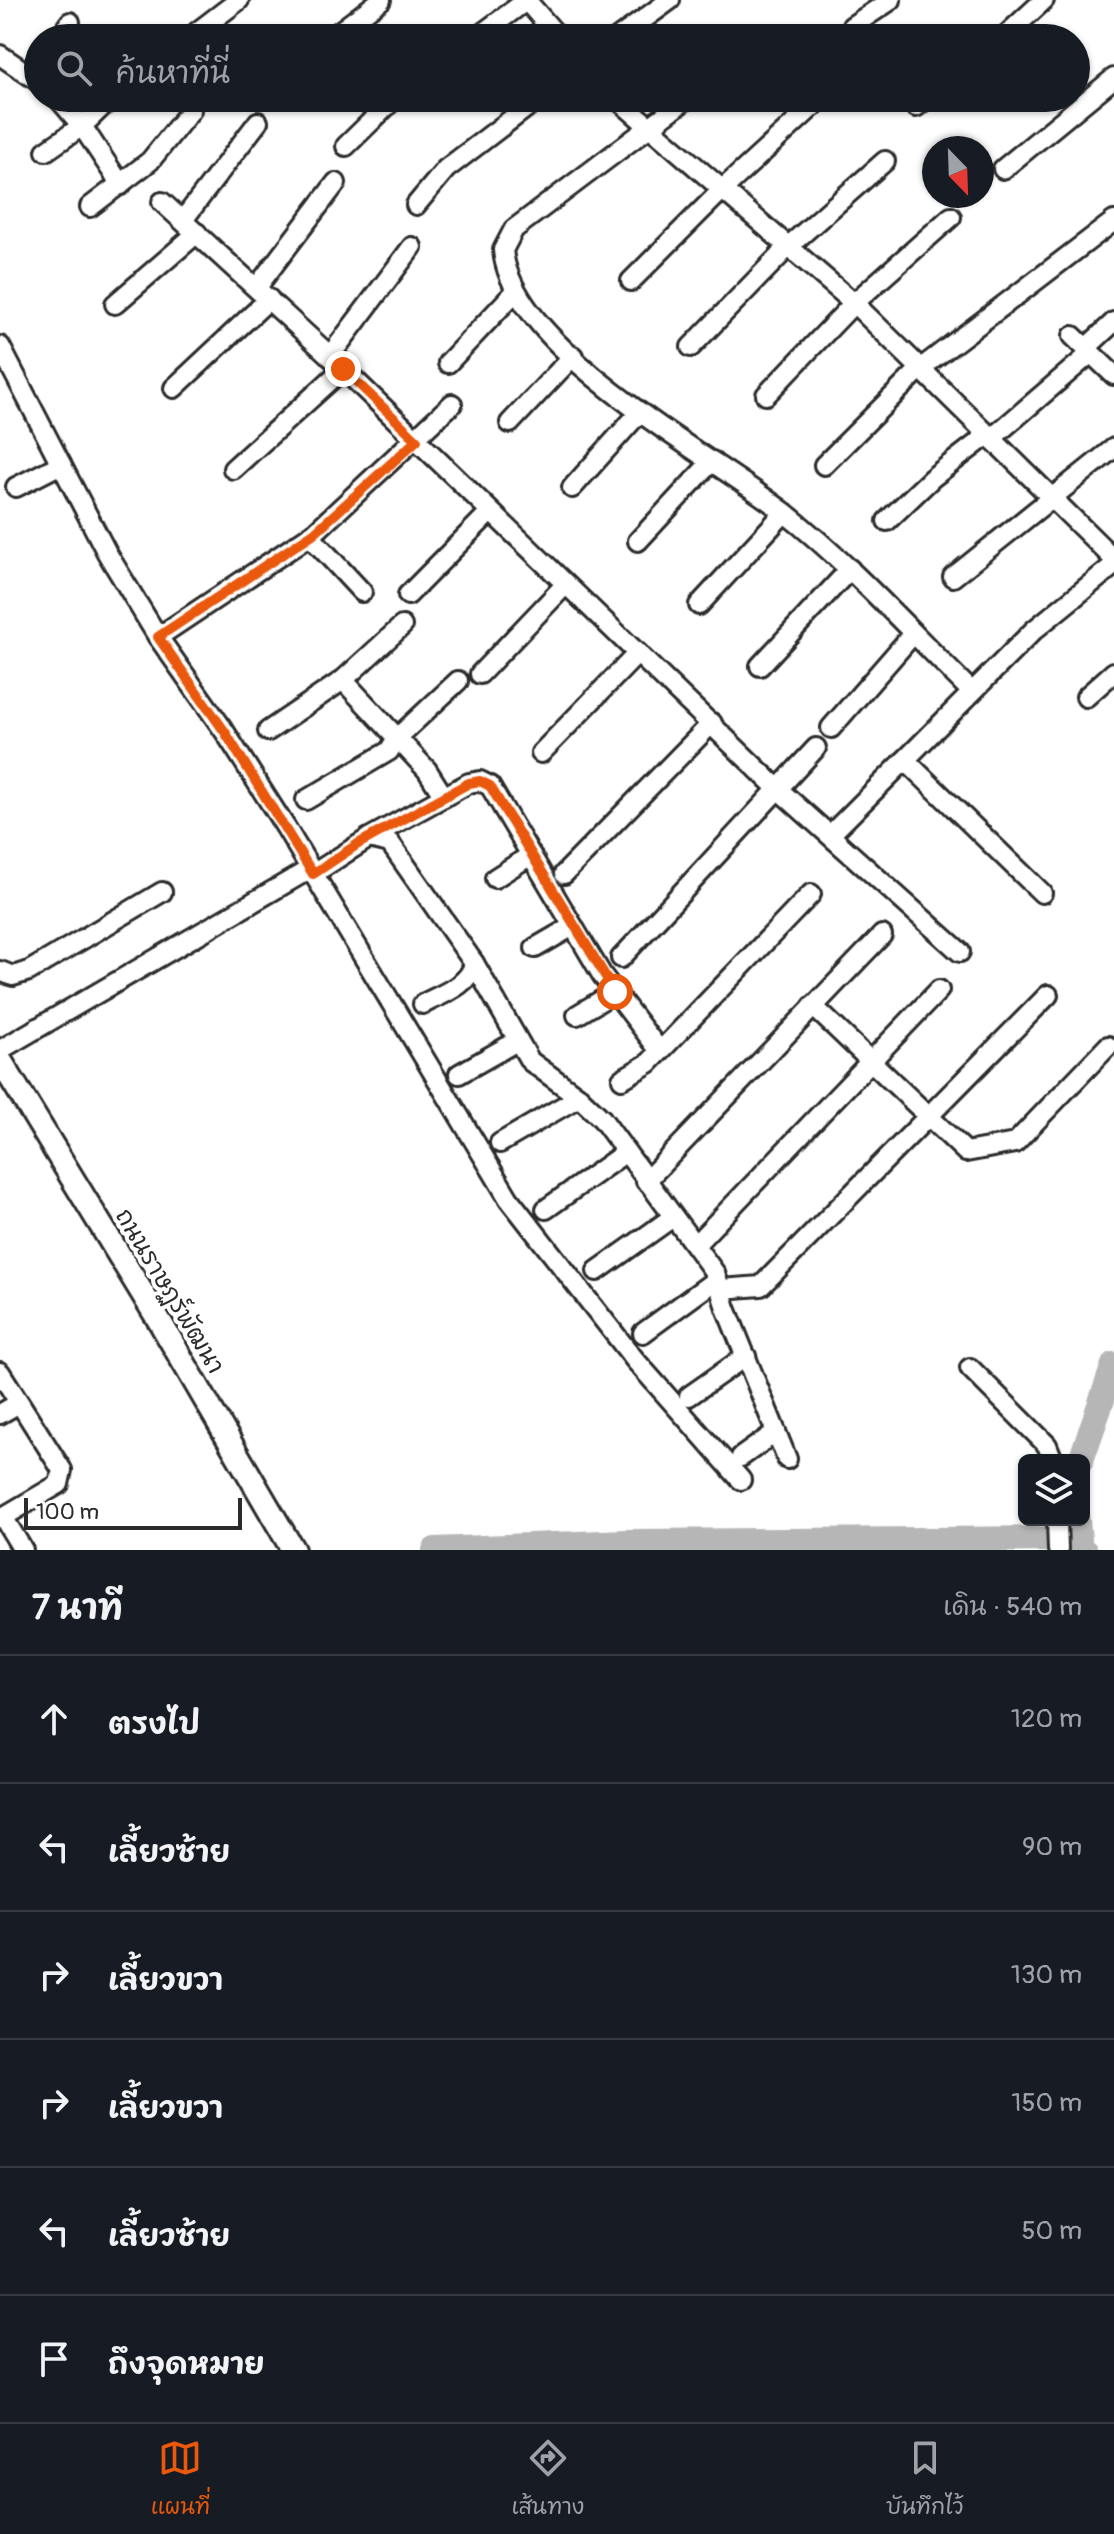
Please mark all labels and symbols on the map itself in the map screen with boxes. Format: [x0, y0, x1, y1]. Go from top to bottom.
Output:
north arrow [922, 136, 994, 208]
route end [325, 351, 361, 387]
route start [597, 974, 633, 1010]
street label: ถนนราษฏร์พัฒนา [108, 1202, 232, 1380]
scale bar [24, 1494, 242, 1530]

